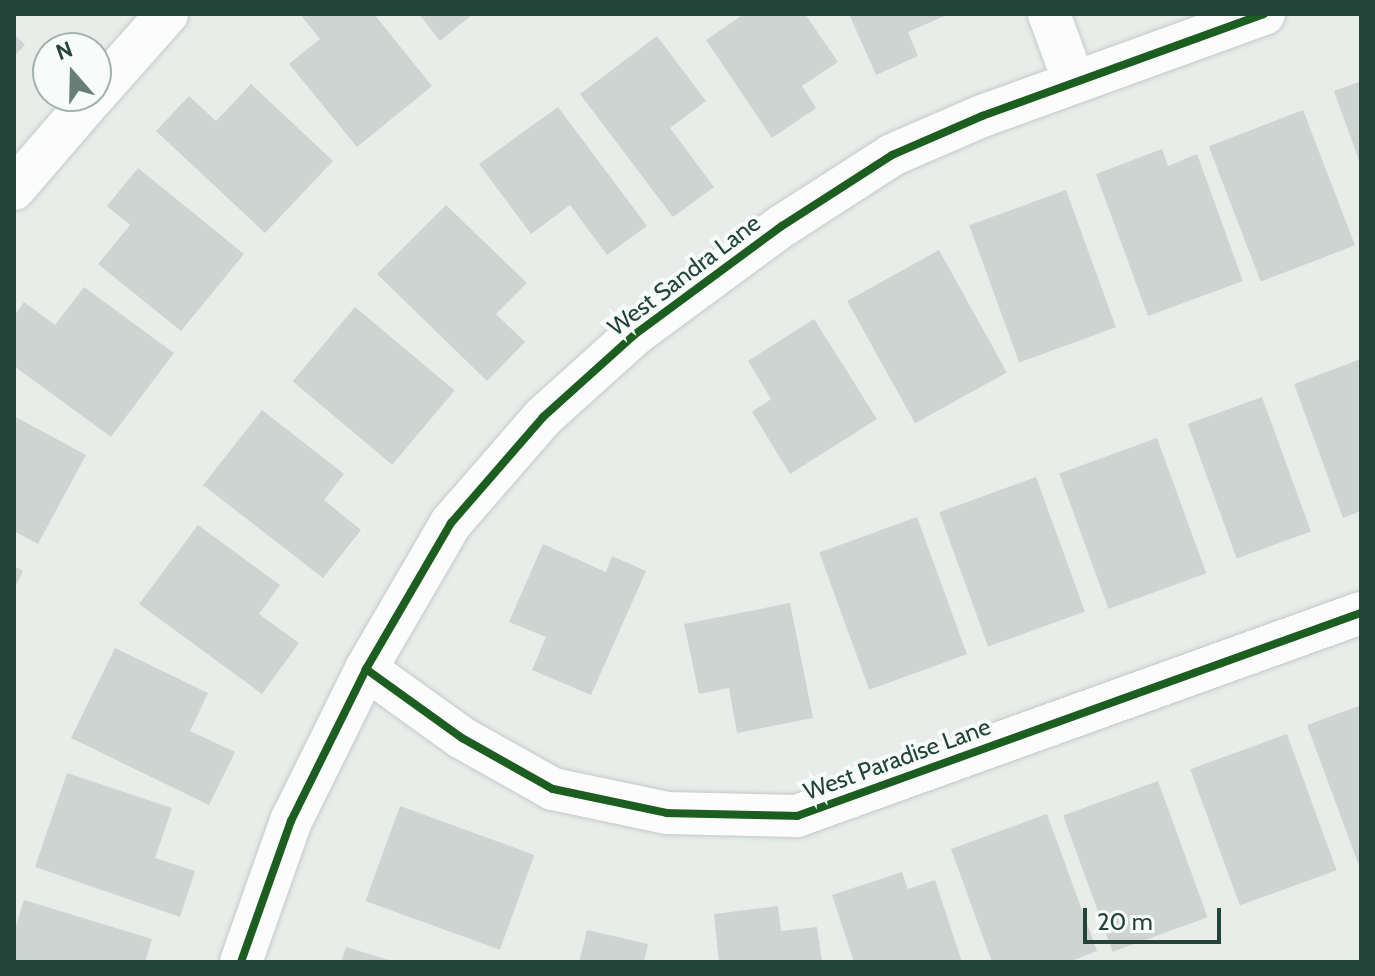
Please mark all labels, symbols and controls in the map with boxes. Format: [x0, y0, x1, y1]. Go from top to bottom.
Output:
north arrow [32, 32, 112, 112]
text: N [52, 36, 76, 66]
street label: West Sandra Lane [602, 208, 766, 342]
street label: West Paradise Lane [800, 712, 994, 806]
scale bar [1087, 892, 1225, 942]
text: 20 m [1097, 907, 1153, 936]

